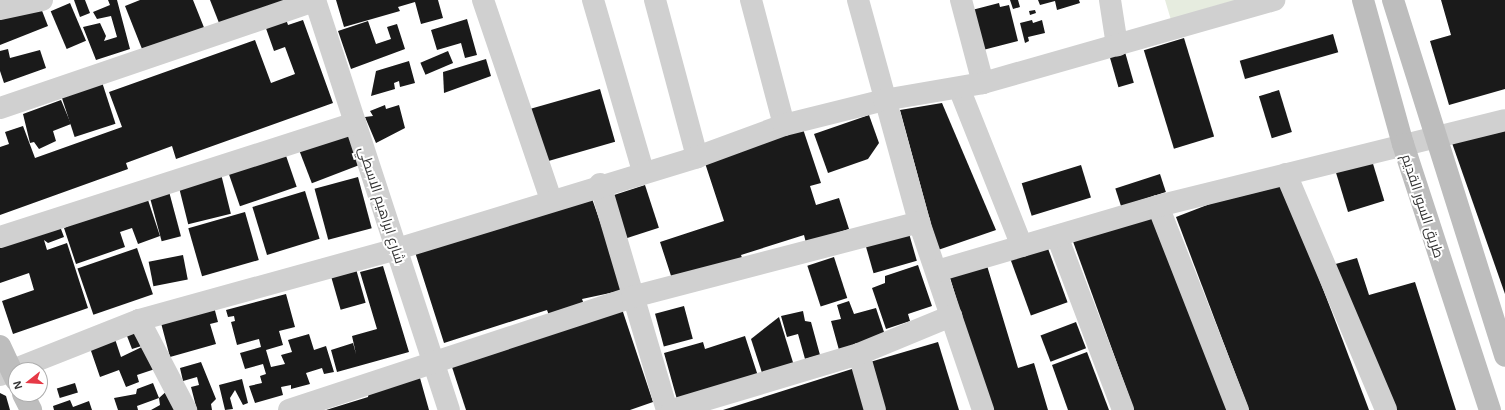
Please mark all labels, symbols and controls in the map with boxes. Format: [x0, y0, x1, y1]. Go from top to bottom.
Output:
street label: شارع ابراهيم الاسطي [355, 144, 409, 266]
street label: طريق السور القديم [1398, 152, 1448, 260]
north arrow [8, 362, 48, 402]
text: N [11, 380, 24, 391]

